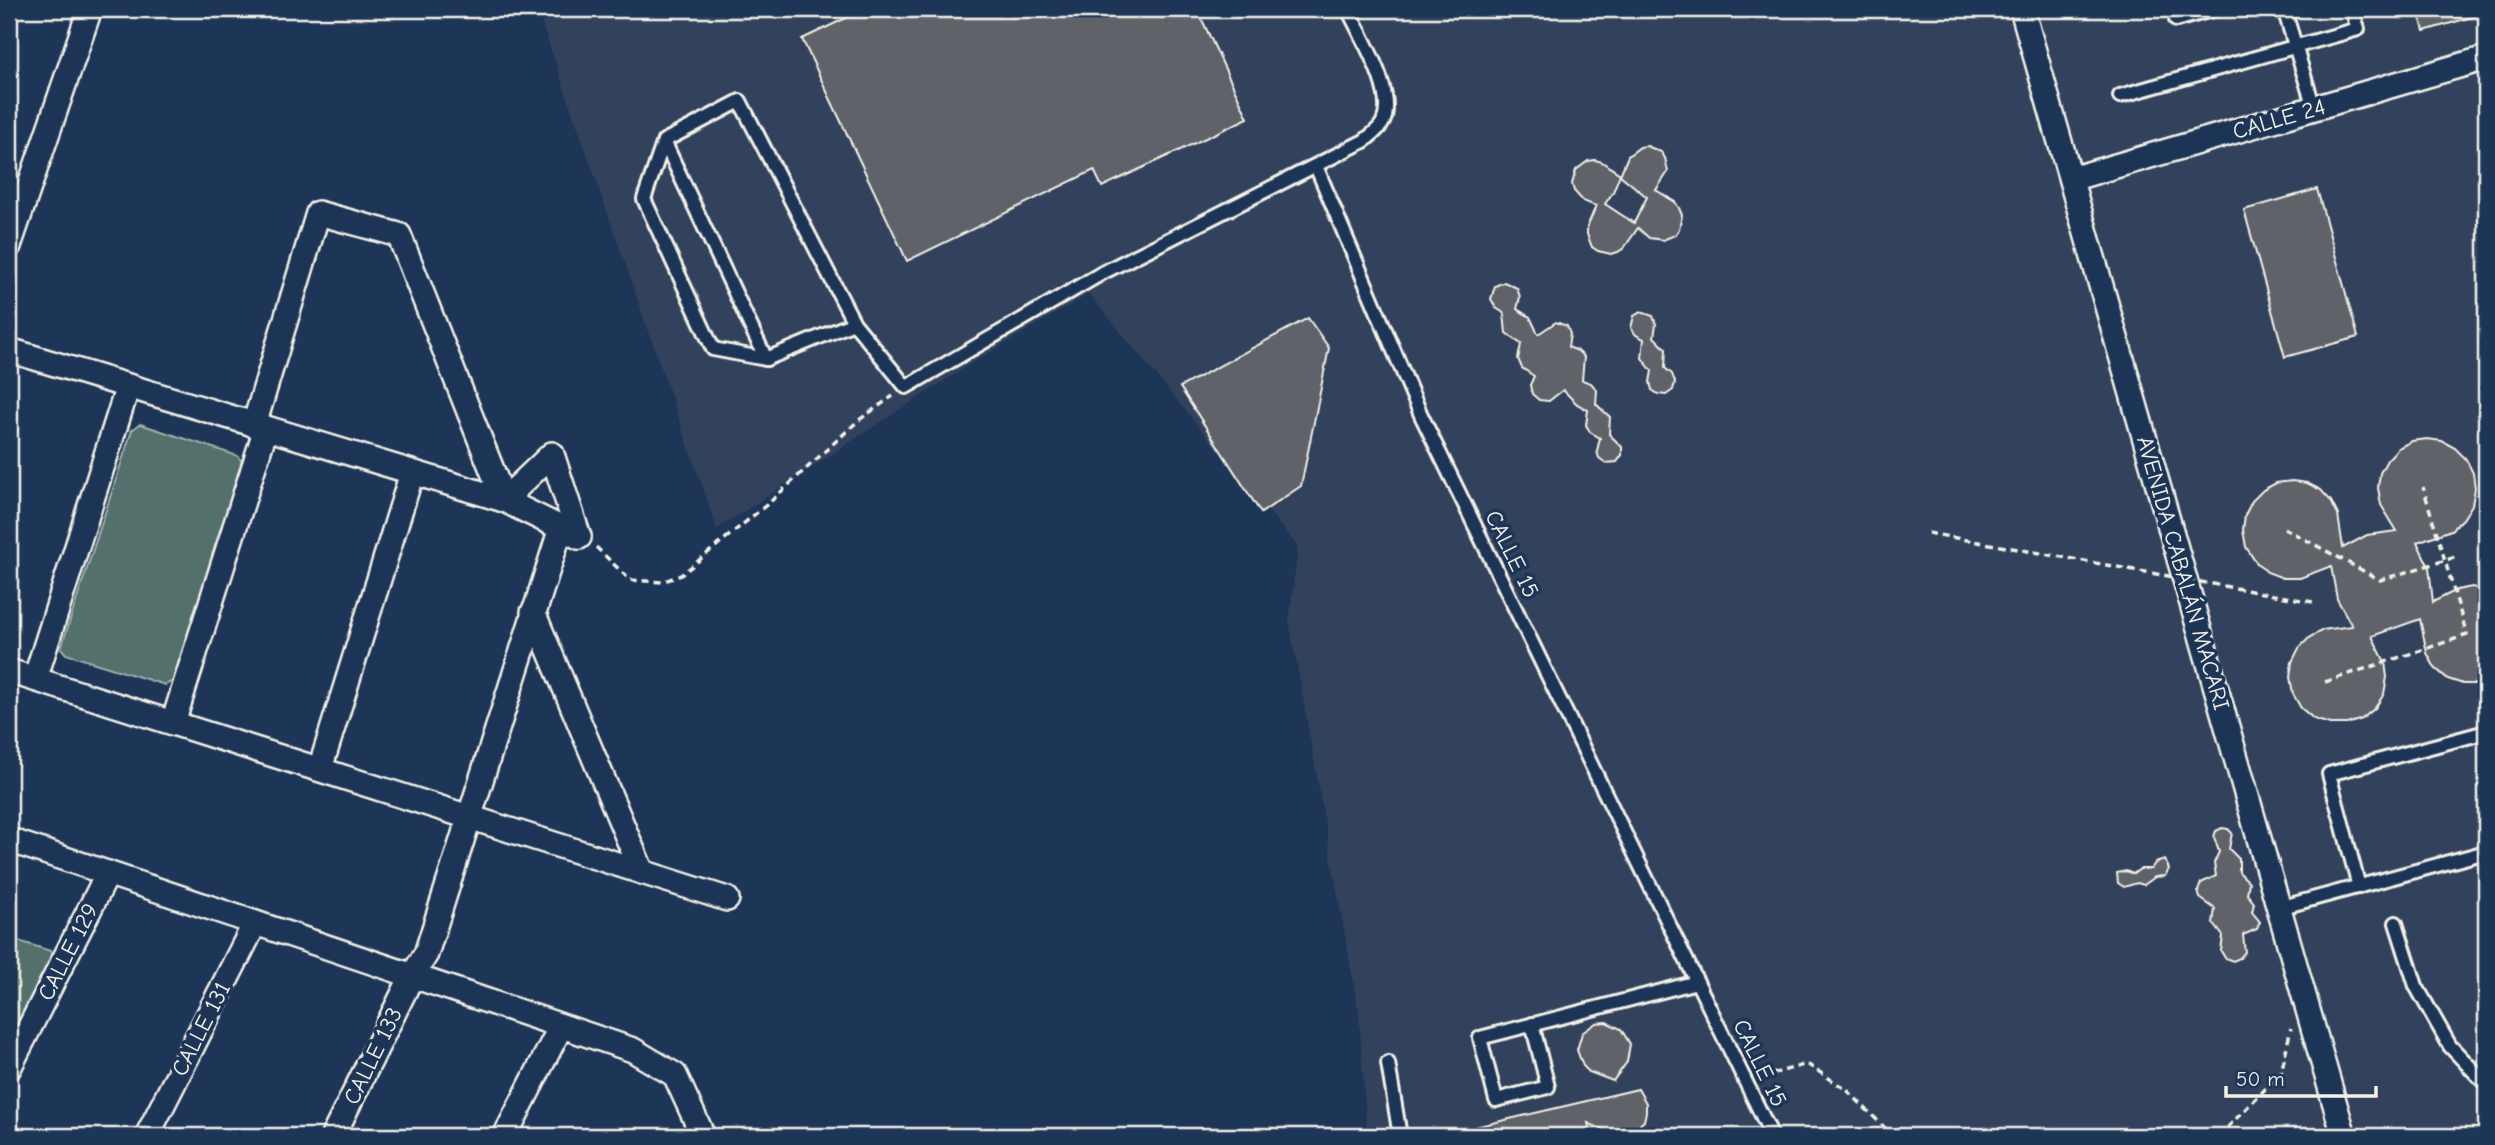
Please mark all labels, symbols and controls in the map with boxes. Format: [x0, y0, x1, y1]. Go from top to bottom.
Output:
street label: CALLE 24 [2230, 93, 2328, 145]
street label: AVENIDA CABALÁN MACARI [2131, 433, 2235, 713]
street label: CALLE 15 [1479, 506, 1545, 602]
street label: CALLE 129 [32, 899, 104, 1005]
street label: CALLE 131 [166, 977, 236, 1081]
street label: CALLE 133 [338, 1003, 408, 1109]
street label: CALLE 15 [1727, 1015, 1793, 1111]
scale bar [2226, 1054, 2376, 1098]
text: 50 m [2236, 1067, 2285, 1091]

